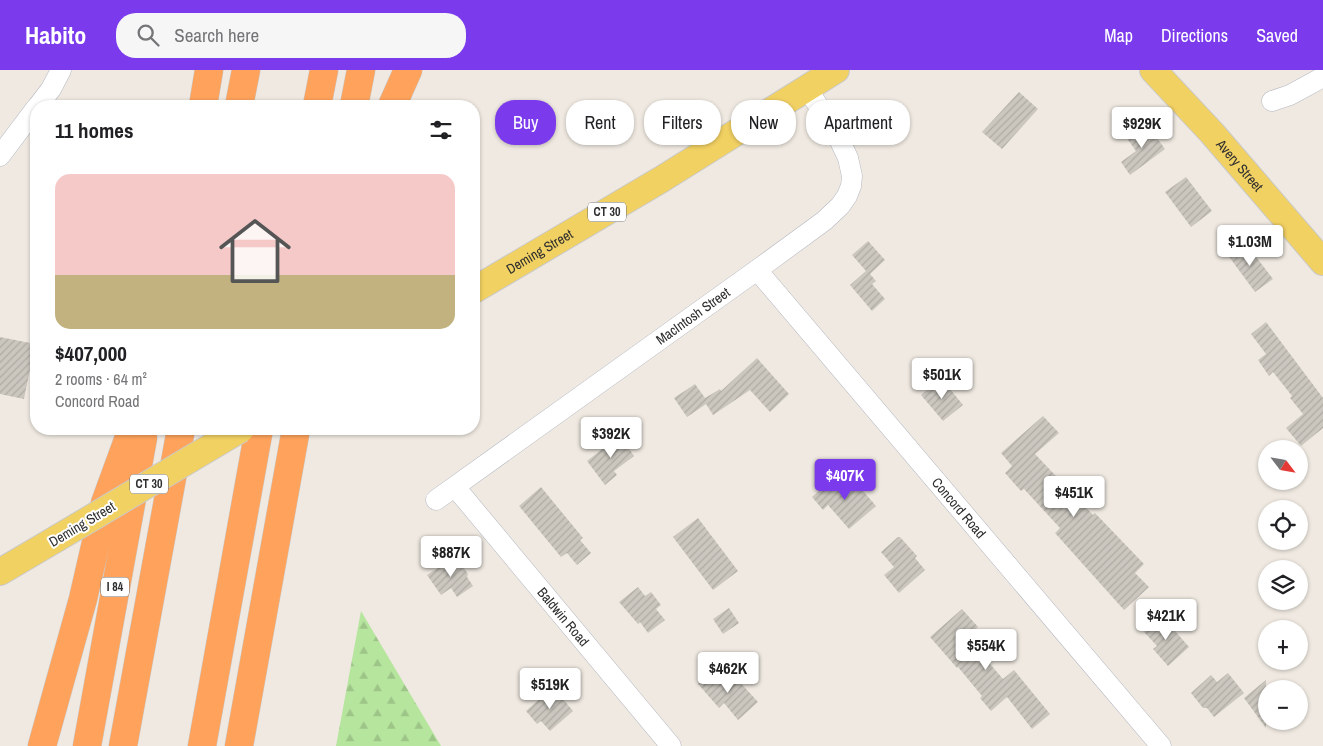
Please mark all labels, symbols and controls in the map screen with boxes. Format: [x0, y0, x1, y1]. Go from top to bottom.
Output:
search box [116, 13, 466, 58]
text: Habito [25, 19, 86, 51]
icon: search [134, 21, 162, 49]
text: Search here [174, 22, 259, 48]
text: Map [1104, 23, 1133, 48]
text: Directions [1161, 23, 1228, 48]
text: Saved [1256, 23, 1298, 48]
chip: Buy [495, 100, 556, 145]
chip: Rent [566, 100, 634, 145]
chip: Filters [644, 100, 721, 145]
chip: New [731, 100, 796, 145]
chip: Apartment [806, 100, 910, 145]
pin: $929K [1107, 106, 1177, 149]
text: $929K [1123, 112, 1161, 134]
text: 11 homes [55, 116, 134, 145]
icon: filters [427, 116, 455, 144]
street label: Avery Street [1212, 135, 1267, 195]
road number: CT 30 [588, 202, 626, 222]
icon: home [210, 206, 300, 296]
pin: $1.03M [1209, 224, 1291, 267]
street label: Deming Street [503, 225, 576, 278]
text: $1.03M [1228, 230, 1272, 252]
street label: MacIntosh Street [652, 283, 733, 349]
text: $407,000 [55, 339, 127, 368]
pin: $501K [907, 358, 977, 400]
text: $501K [923, 363, 961, 385]
text: 2 rooms · 64 m² [55, 368, 147, 390]
text: Concord Road [55, 390, 140, 412]
pin: $392K [576, 416, 646, 459]
text: $392K [592, 422, 630, 444]
north arrow [1258, 440, 1308, 490]
map controls [1258, 440, 1308, 730]
pin: $407K [810, 458, 880, 501]
text: $407K [826, 464, 864, 486]
road number: CT 30 [130, 474, 168, 494]
street label: Concord Road [928, 474, 990, 542]
pin: $451K [1039, 476, 1109, 518]
text: $451K [1055, 481, 1093, 503]
street label: Deming Street [46, 497, 118, 551]
button: locate [1258, 500, 1308, 550]
pin: $887K [416, 536, 486, 578]
text: $887K [432, 541, 470, 563]
button: layers [1258, 560, 1308, 610]
road number: I 84 [101, 578, 129, 596]
street label: Baldwin Road [533, 584, 593, 650]
pin: $421K [1131, 598, 1201, 641]
text: $421K [1147, 604, 1185, 626]
button: + [1258, 620, 1308, 670]
pin: $554K [951, 628, 1021, 671]
text: $554K [967, 634, 1005, 656]
pin: $462K [693, 652, 763, 694]
text: $462K [709, 657, 747, 679]
pin: $519K [515, 668, 585, 710]
text: $519K [531, 673, 569, 695]
button: − [1258, 680, 1308, 730]

